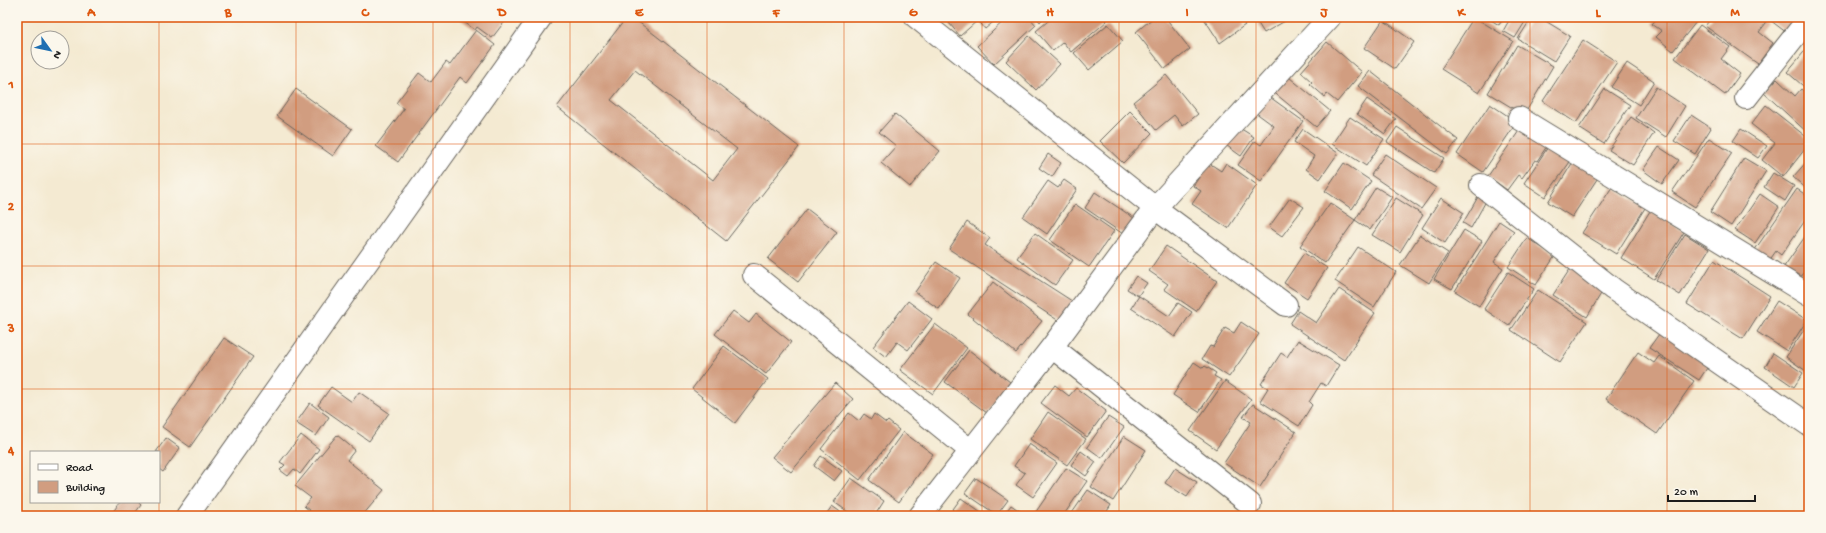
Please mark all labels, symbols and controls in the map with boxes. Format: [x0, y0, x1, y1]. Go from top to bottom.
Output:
text: A [86, 6, 96, 21]
text: B [224, 6, 233, 21]
text: C [360, 6, 370, 21]
text: D [497, 6, 507, 21]
text: E [635, 6, 644, 21]
text: F [772, 6, 781, 21]
text: G [909, 6, 918, 21]
text: H [1046, 6, 1054, 21]
text: I [1185, 6, 1189, 21]
text: J [1320, 6, 1329, 21]
text: K [1456, 6, 1466, 21]
text: L [1596, 6, 1602, 21]
text: M [1730, 6, 1740, 21]
north arrow [30, 30, 70, 70]
text: N [50, 48, 64, 61]
text: 1 [7, 78, 14, 93]
text: 2 [8, 200, 15, 215]
text: 3 [7, 322, 15, 337]
text: 4 [7, 444, 15, 459]
legend [30, 451, 160, 503]
text: Road [66, 462, 93, 476]
scale bar [1668, 477, 1755, 503]
text: Building [65, 482, 105, 496]
text: 20 m [1674, 486, 1699, 500]

